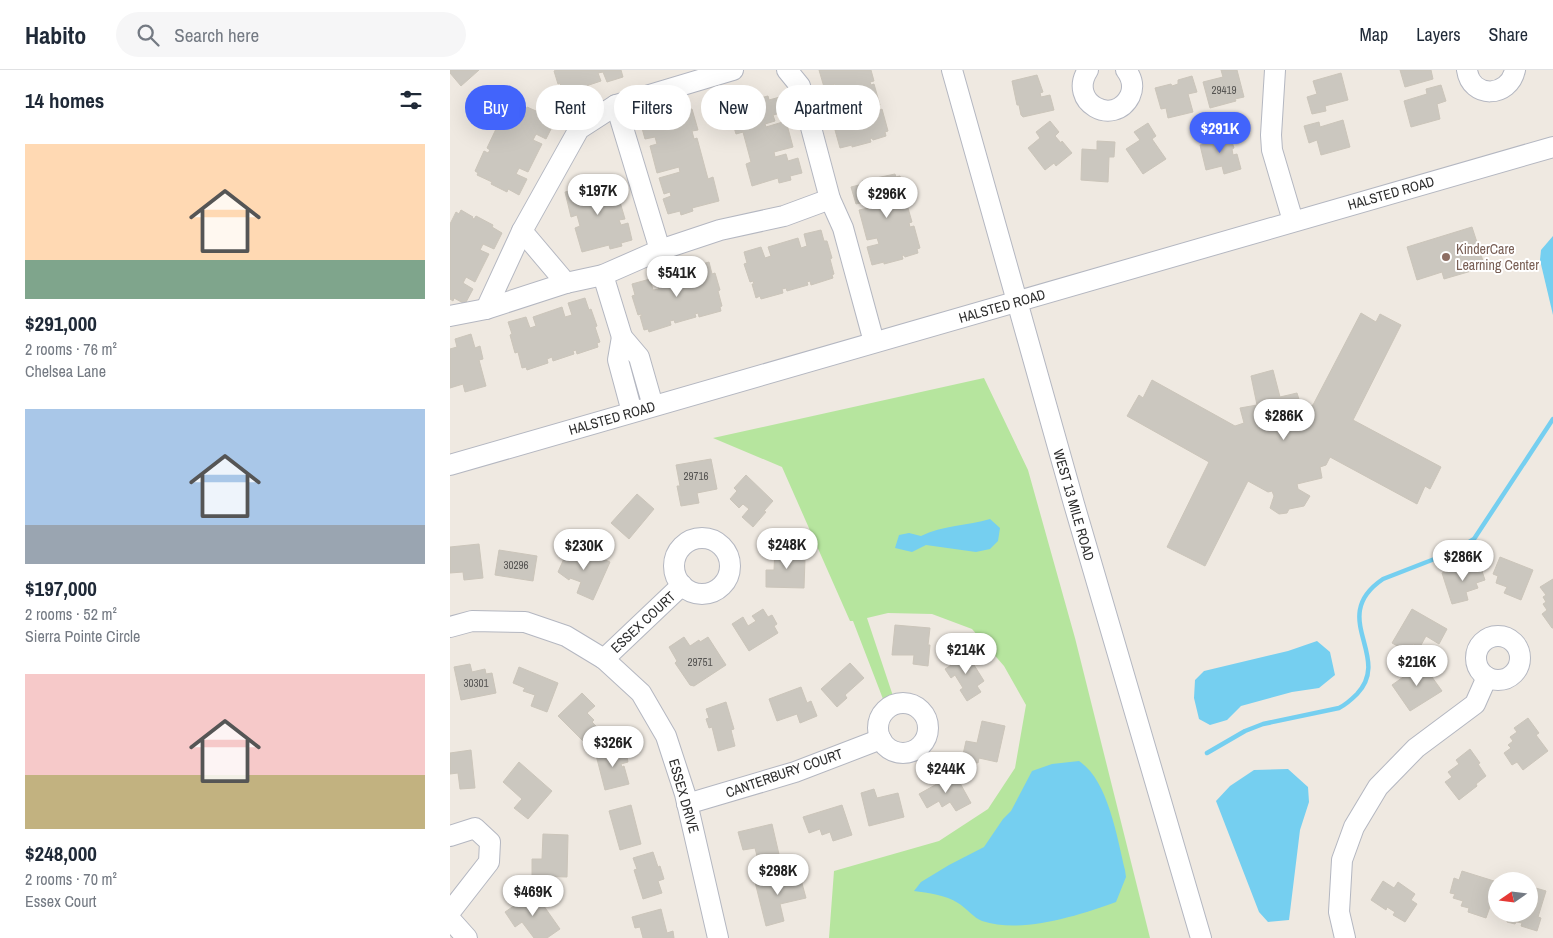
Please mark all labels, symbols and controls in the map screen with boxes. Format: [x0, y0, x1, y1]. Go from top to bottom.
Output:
search box [116, 12, 466, 57]
text: Habito [25, 19, 86, 51]
icon: search [134, 21, 162, 49]
text: Search here [174, 22, 259, 48]
text: Map [1360, 22, 1388, 47]
text: Layers [1416, 22, 1461, 47]
text: Share [1489, 22, 1528, 47]
house number: 29419 [1211, 83, 1237, 97]
chip: Buy [465, 85, 526, 130]
chip: Rent [536, 85, 604, 130]
chip: Filters [614, 85, 691, 130]
chip: New [701, 85, 766, 130]
chip: Apartment [776, 85, 880, 130]
text: 14 homes [25, 86, 104, 115]
icon: filters [397, 86, 425, 114]
pin: $291K [1185, 112, 1255, 154]
text: $291K [1201, 117, 1239, 139]
street label: HALSTED ROAD [1346, 172, 1436, 214]
pin: $197K [563, 174, 633, 216]
icon: home [180, 176, 270, 266]
pin: $296K [852, 176, 922, 219]
text: $197K [579, 179, 617, 201]
text: $296K [868, 182, 906, 204]
place label: KinderCare Learning Center [1456, 240, 1539, 274]
marker: KinderCare Learning Center [1440, 251, 1452, 263]
pin: $541K [642, 256, 712, 298]
text: $541K [658, 261, 696, 283]
street label: HALSTED ROAD [957, 285, 1047, 327]
text: $291,000 [25, 309, 97, 338]
text: 2 rooms · 76 m² [25, 338, 117, 360]
text: Chelsea Lane [25, 360, 106, 382]
street label: HALSTED ROAD [567, 397, 657, 439]
pin: $286K [1249, 398, 1319, 441]
text: $286K [1265, 404, 1303, 426]
icon: home [180, 441, 270, 531]
street label: WEST 13 MILE ROAD [1049, 447, 1099, 563]
house number: 29716 [683, 469, 709, 483]
pin: $230K [549, 528, 619, 571]
pin: $248K [752, 528, 822, 570]
text: $248K [768, 533, 806, 555]
text: $230K [565, 534, 603, 556]
pin: $286K [1428, 540, 1498, 582]
text: $286K [1444, 545, 1482, 567]
house number: 30296 [503, 558, 529, 572]
text: $197,000 [25, 574, 97, 603]
street label: ESSEX COURT [607, 587, 679, 657]
text: 2 rooms · 52 m² [25, 603, 117, 625]
text: Sierra Pointe Circle [25, 625, 140, 647]
pin: $214K [931, 632, 1001, 675]
text: $214K [947, 638, 985, 660]
pin: $216K [1382, 644, 1452, 687]
text: $216K [1398, 650, 1436, 672]
house number: 29751 [687, 655, 713, 669]
house number: 30301 [463, 676, 489, 690]
icon: home [180, 706, 270, 796]
pin: $326K [578, 726, 648, 768]
text: $326K [594, 731, 632, 753]
street label: CANTERBURY COURT [723, 745, 845, 801]
pin: $244K [911, 752, 981, 794]
street label: ESSEX DRIVE [665, 757, 703, 835]
text: $244K [927, 757, 965, 779]
text: $248,000 [25, 839, 97, 868]
pin: $298K [743, 854, 813, 896]
text: $298K [759, 859, 797, 881]
text: 2 rooms · 70 m² [25, 868, 117, 890]
north arrow [1488, 872, 1538, 922]
map controls [1488, 872, 1538, 922]
pin: $469K [498, 874, 568, 917]
text: $469K [514, 880, 552, 902]
text: Essex Court [25, 890, 96, 912]

